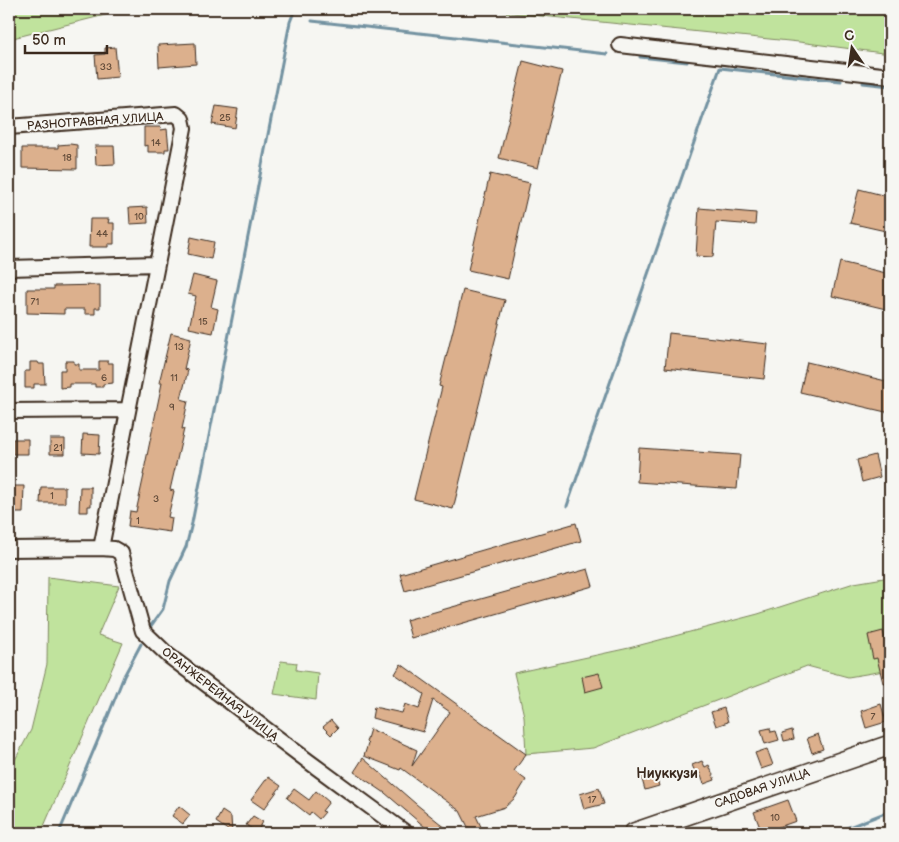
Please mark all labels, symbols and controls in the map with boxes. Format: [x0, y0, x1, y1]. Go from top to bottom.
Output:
scale bar [25, 22, 108, 54]
north arrow [826, 22, 876, 72]
text: С [843, 26, 856, 45]
text: 50 m [32, 31, 66, 50]
house number: 33 [100, 61, 112, 73]
street label: РАЗНОТРАВНАЯ УЛИЦА [26, 109, 164, 134]
house number: 25 [219, 112, 231, 124]
house number: 14 [151, 137, 161, 149]
house number: 18 [62, 152, 72, 164]
house number: 10 [134, 211, 144, 223]
house number: 44 [96, 228, 108, 240]
house number: 71 [31, 296, 40, 308]
house number: 15 [198, 316, 208, 328]
house number: 13 [174, 341, 184, 353]
house number: 6 [101, 372, 107, 384]
house number: 11 [170, 372, 178, 384]
house number: 9 [169, 401, 175, 413]
house number: 21 [53, 442, 63, 454]
house number: 1 [50, 490, 54, 502]
house number: 3 [153, 493, 159, 505]
house number: 1 [136, 515, 140, 527]
street label: ОРАНЖЕРЕЙНАЯ УЛИЦА [158, 644, 281, 745]
house number: 7 [871, 711, 876, 723]
district label: Ниуккузи [636, 765, 698, 782]
street label: САДОВАЯ УЛИЦА [713, 765, 812, 812]
house number: 17 [588, 794, 596, 806]
house number: 10 [770, 812, 780, 824]

